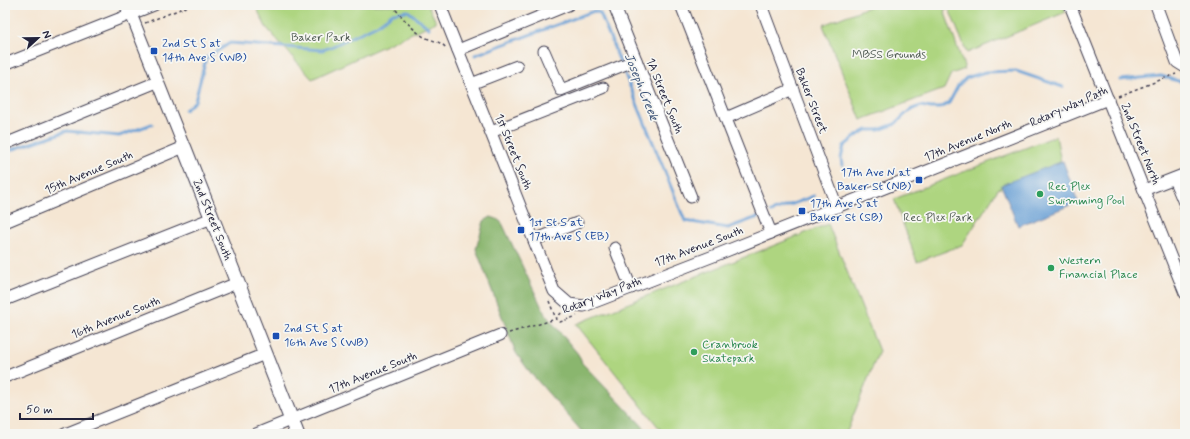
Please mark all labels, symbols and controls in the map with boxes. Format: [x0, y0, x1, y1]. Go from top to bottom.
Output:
north arrow [18, 18, 58, 58]
text: N [38, 29, 54, 41]
park label: Baker Park [291, 30, 351, 46]
place label: 2nd St S at 14th Ave S (WB) [162, 36, 247, 66]
marker: 2nd St S at 14th Ave S (WB) [149, 46, 159, 56]
park label: MBSS Grounds [852, 47, 926, 63]
water label: Joseph Creek [620, 51, 663, 124]
street label: 1A Street South [642, 56, 686, 136]
street label: Baker Street [791, 66, 831, 136]
street label: Rotary Way Path [1027, 83, 1111, 131]
street label: 2nd Street North [1116, 101, 1164, 187]
street label: 1st Street South [490, 112, 536, 192]
street label: 17th Avenue North [922, 116, 1014, 166]
street label: 15th Avenue South [43, 147, 135, 199]
place label: 17th Ave N at Baker St (NB) [837, 165, 912, 195]
marker: 17th Ave N at Baker St (NB) [914, 175, 924, 185]
street label: 2nd Street South [188, 177, 236, 263]
place label: Rec Plex Swimming Pool [1048, 179, 1125, 209]
marker: Rec Plex Swimming Pool [1035, 189, 1045, 199]
place label: 17th Ave S at Baker St (SB) [810, 196, 883, 226]
marker: 17th Ave S at Baker St (SB) [797, 206, 807, 216]
park label: Rec Plex Park [903, 210, 973, 226]
place label: 1st St S at 17th Ave S (EB) [529, 215, 609, 245]
street label: 17th Avenue South [652, 223, 746, 271]
marker: 1st St S at 17th Ave S (EB) [516, 225, 526, 235]
place label: Western Financial Place [1059, 253, 1138, 283]
marker: Western Financial Place [1046, 263, 1056, 273]
street label: Rotary Way Path [560, 273, 644, 319]
street label: 16th Avenue South [69, 293, 163, 343]
place label: 2nd St S at 16th Ave S (WB) [284, 321, 369, 351]
marker: 2nd St S at 16th Ave S (WB) [271, 331, 281, 341]
place label: Cranbrook Skatepark [702, 337, 758, 367]
marker: Cranbrook Skatepark [689, 347, 699, 357]
street label: 17th Avenue South [326, 348, 420, 398]
scale bar [20, 395, 93, 421]
text: 50 m [26, 402, 53, 418]

